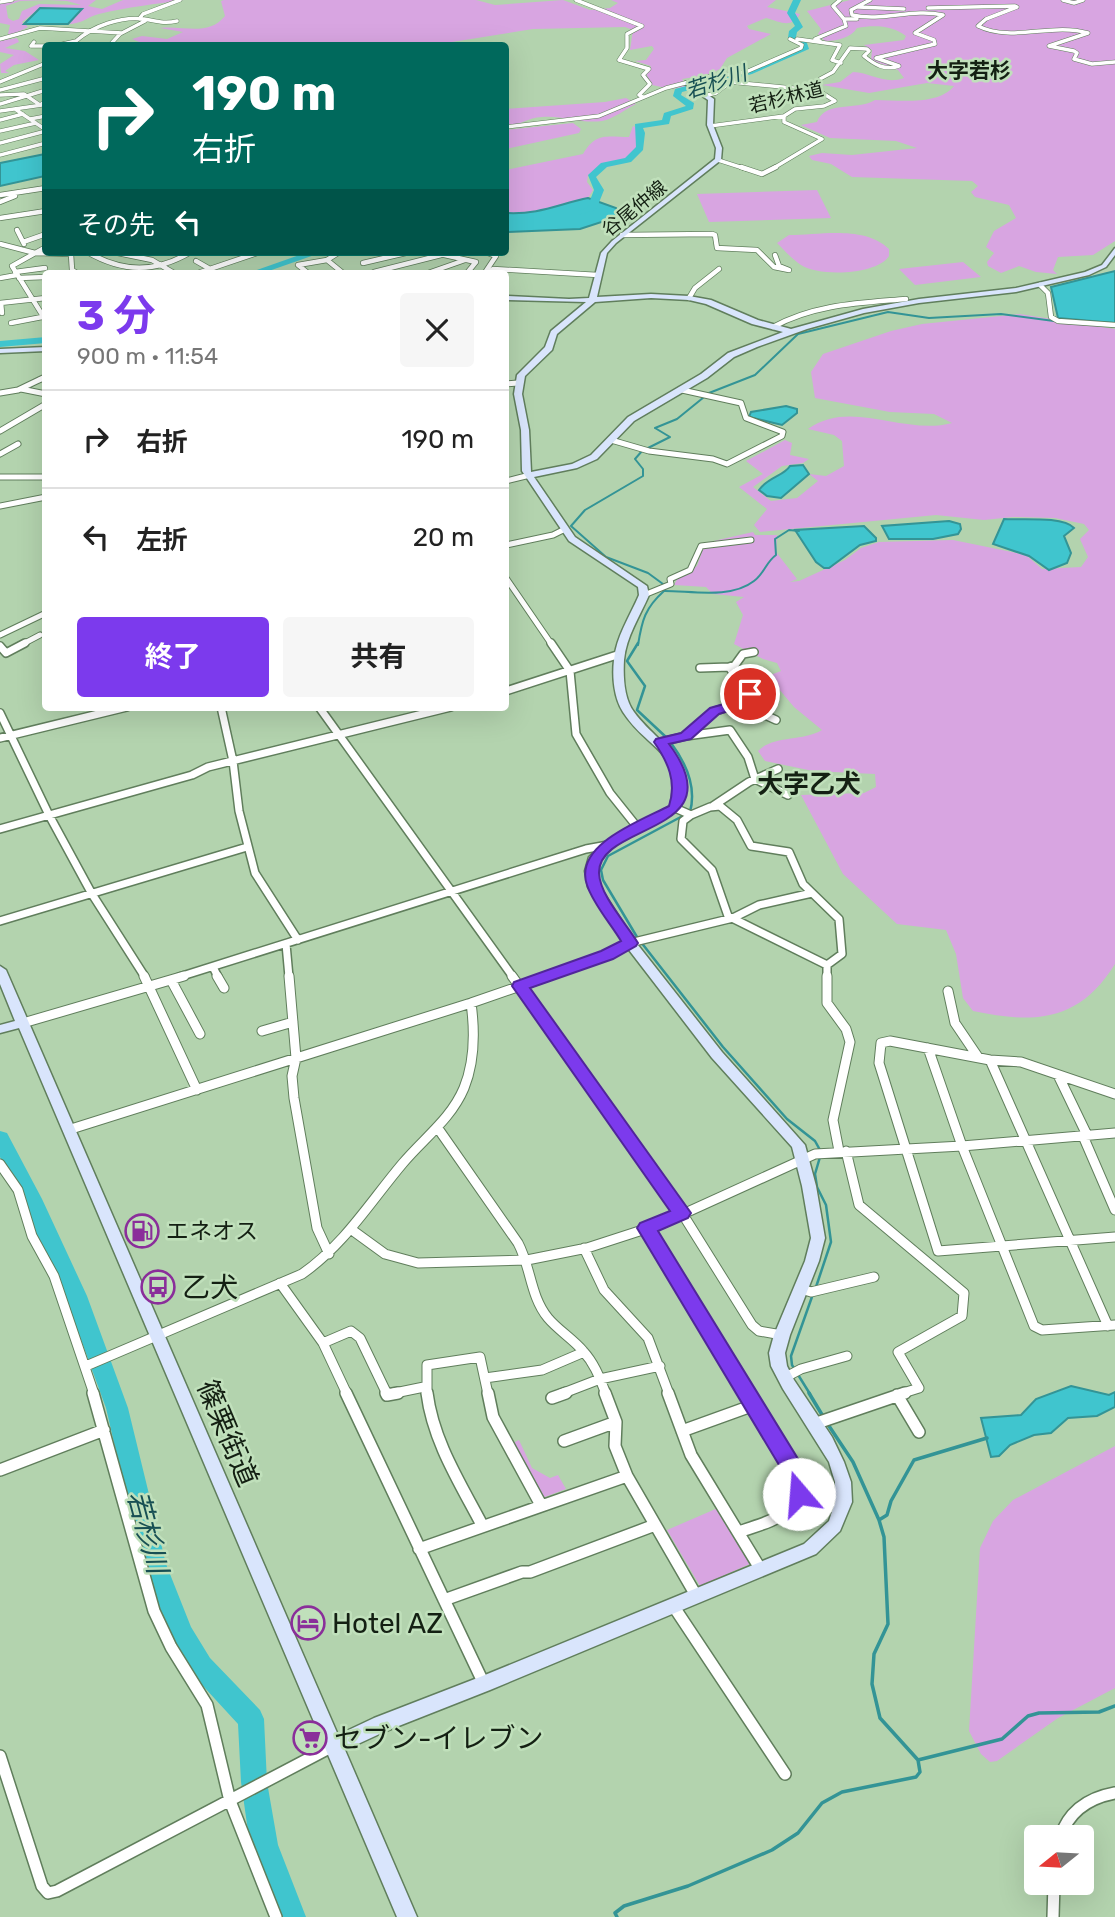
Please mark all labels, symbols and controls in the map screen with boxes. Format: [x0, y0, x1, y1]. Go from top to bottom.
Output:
district label: 大字若杉 [927, 58, 1011, 83]
water label: 若杉川 [682, 59, 752, 103]
text: 190 m [192, 64, 336, 122]
icon: right [77, 70, 168, 161]
street label: 若杉林道 [746, 77, 826, 118]
text: 右折 [192, 130, 256, 168]
street label: 谷尾仲線 [598, 176, 671, 241]
icon: left [169, 203, 207, 241]
text: その先 [77, 210, 155, 241]
text: 3 分 [77, 291, 156, 341]
button: close [400, 293, 474, 367]
text: 900 m · 11:54 [77, 342, 218, 370]
icon: right [77, 420, 115, 458]
text: 190 m [401, 424, 474, 455]
text: 右折 [136, 427, 188, 458]
icon: left [77, 518, 115, 556]
text: 20 m [413, 522, 474, 553]
text: 左折 [136, 525, 188, 556]
button: 終了 [77, 617, 269, 697]
button: 共有 [283, 617, 474, 697]
pin [720, 664, 780, 724]
icon: arrive [731, 675, 769, 713]
district label: 大字乙犬 [757, 769, 861, 800]
fuel station icon: エネオス [123, 1212, 161, 1250]
place label: エネオス [166, 1217, 258, 1245]
bus stop icon: 乙犬 [139, 1268, 177, 1306]
place label: 乙犬 [182, 1271, 238, 1304]
street label: 篠栗街道 [190, 1375, 265, 1491]
position arrow [762, 1457, 836, 1531]
water label: 若杉川 [121, 1487, 175, 1580]
hotel icon: Hotel AZ [289, 1604, 327, 1642]
place label: Hotel AZ [332, 1607, 443, 1640]
supermarket icon: セブン-イレブン [291, 1719, 329, 1757]
place label: セブン-イレブン [334, 1722, 544, 1755]
north arrow [1024, 1825, 1094, 1895]
map controls [1024, 1825, 1094, 1895]

